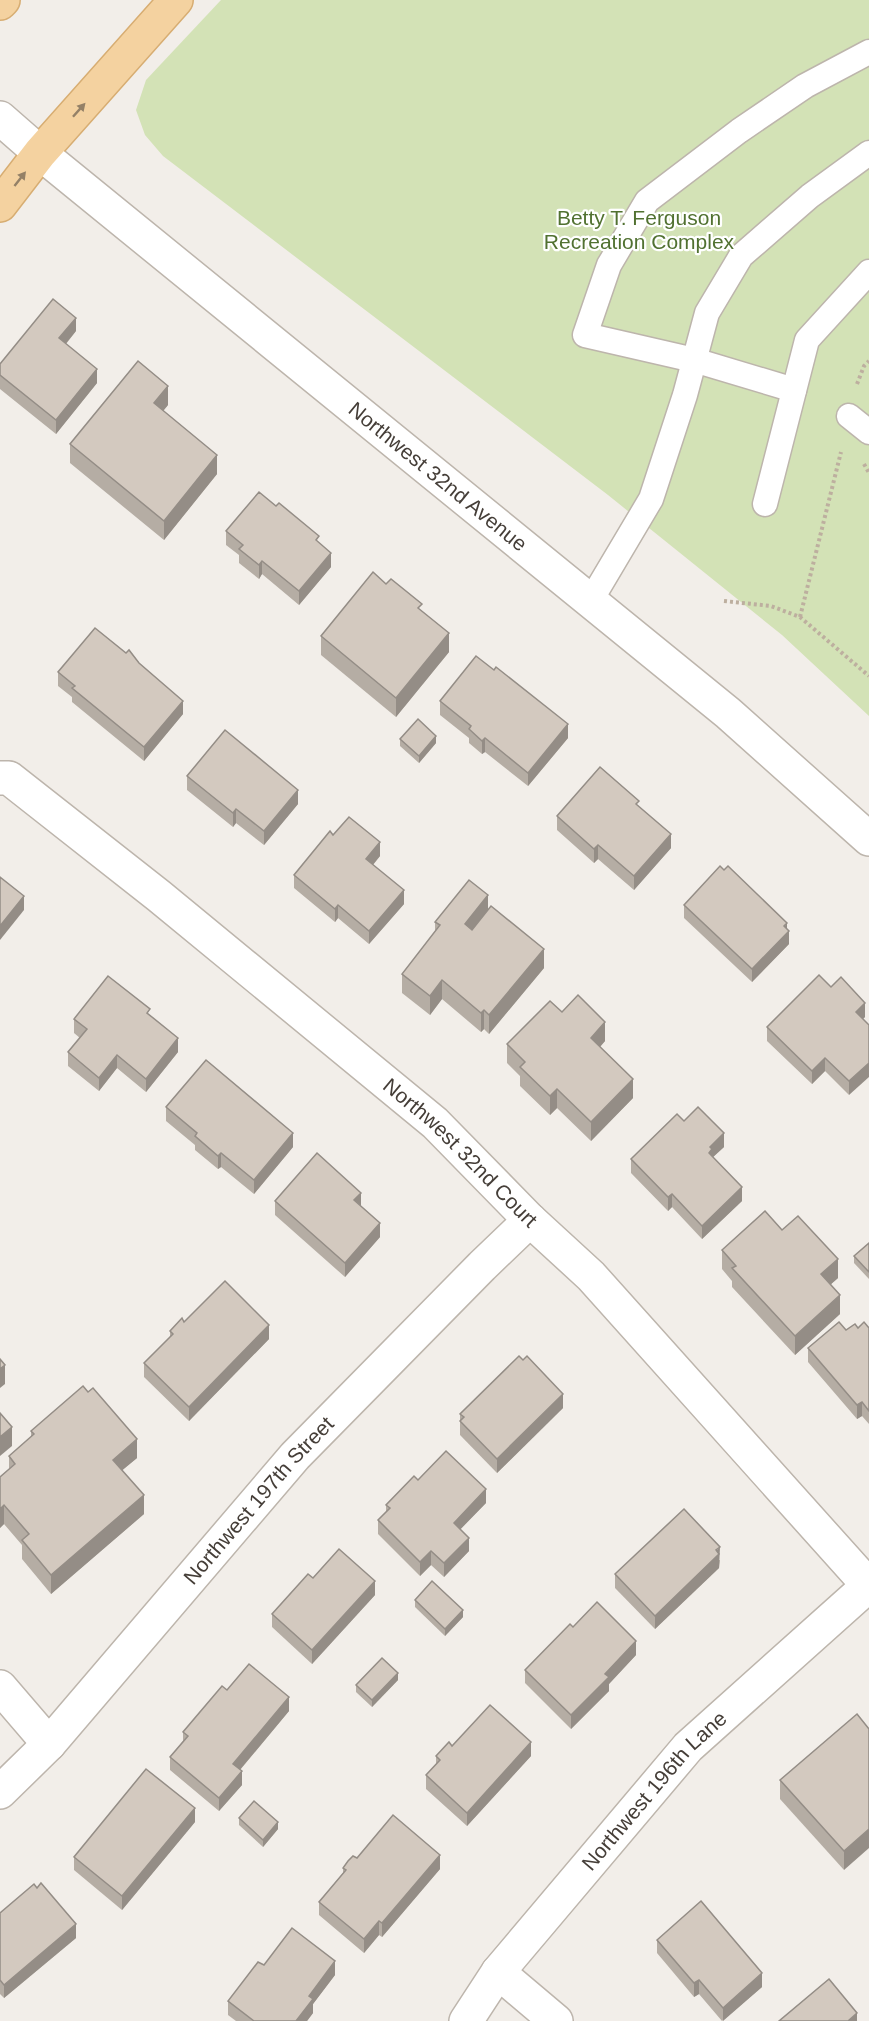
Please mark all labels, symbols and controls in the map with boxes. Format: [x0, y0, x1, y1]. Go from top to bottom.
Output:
one-way arrow [72, 102, 86, 117]
one-way arrow [14, 171, 26, 187]
park label: Betty T. Ferguson Recreation Complex [544, 206, 735, 253]
street label: Northwest 32nd Avenue [344, 397, 532, 556]
street label: Northwest 32nd Court [379, 1073, 542, 1232]
street label: Northwest 197th Street [179, 1412, 338, 1588]
street label: Northwest 196th Lane [577, 1706, 731, 1875]

